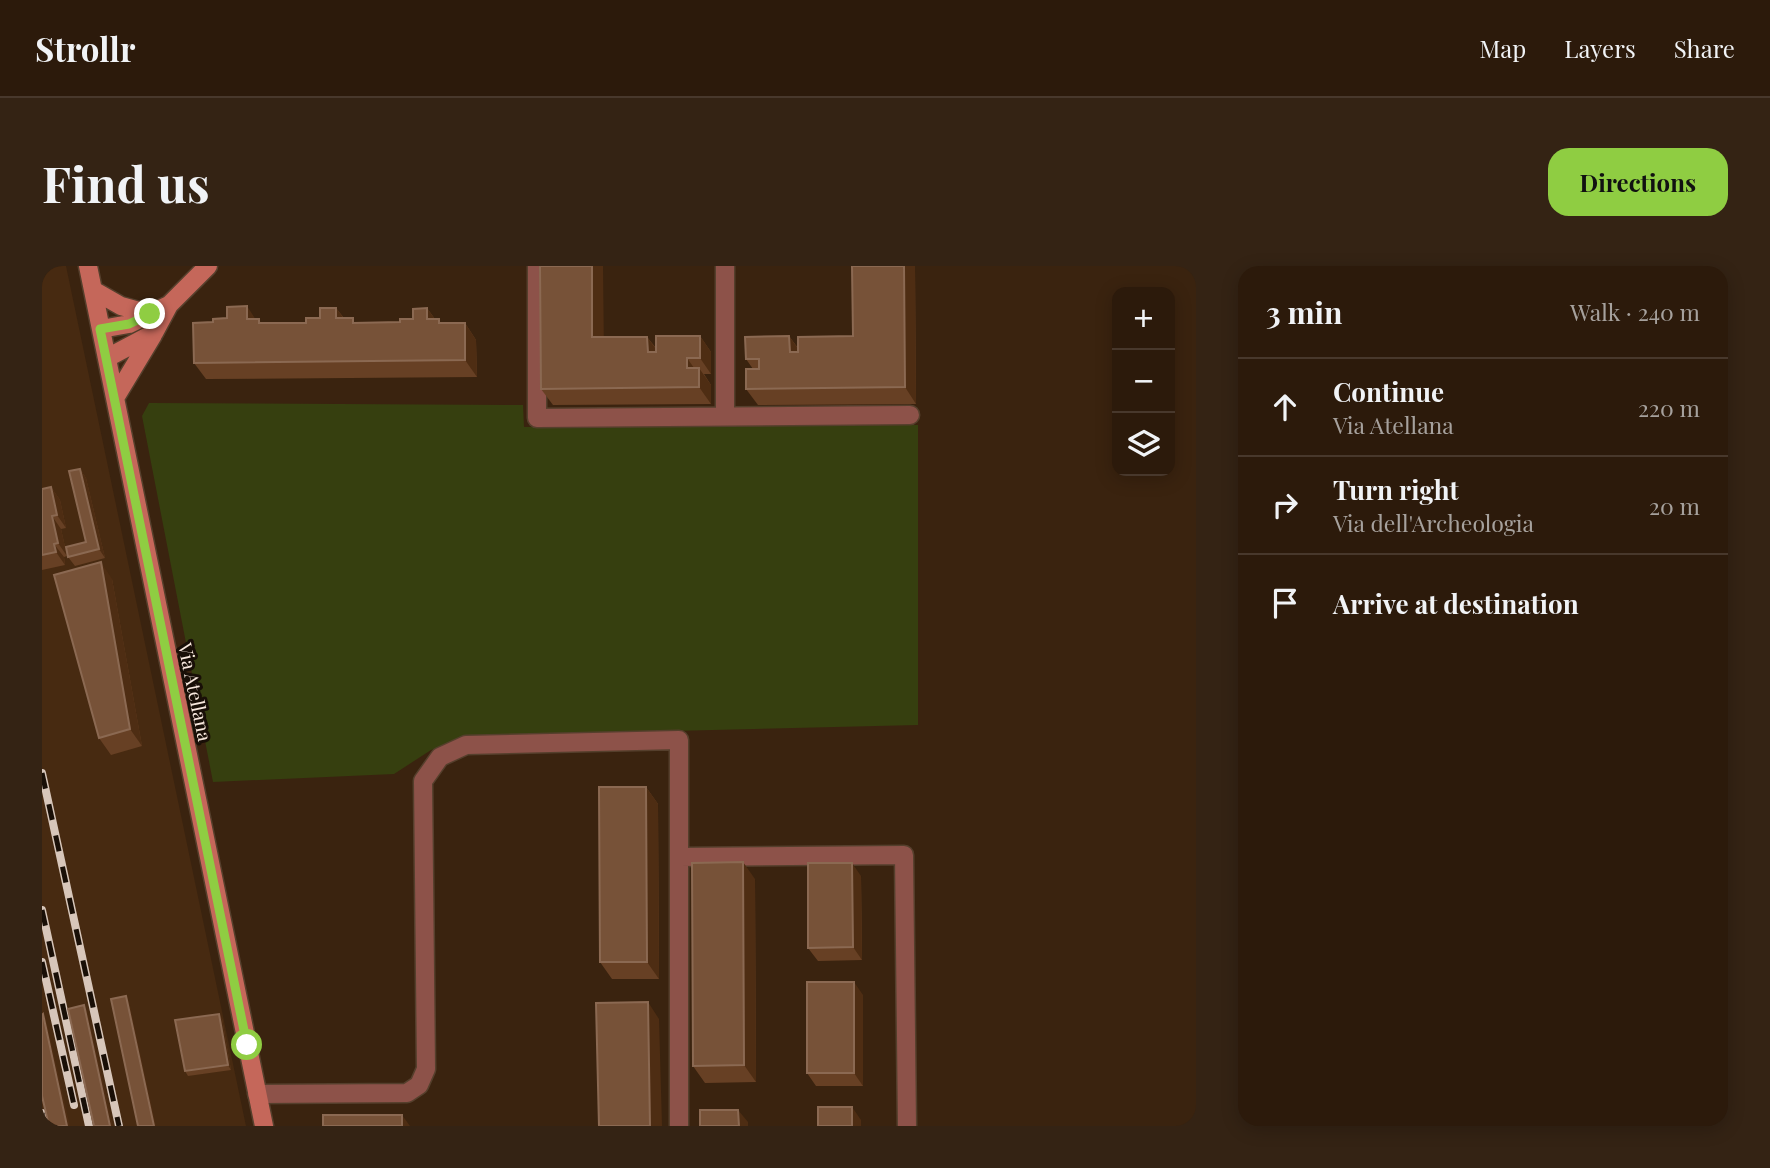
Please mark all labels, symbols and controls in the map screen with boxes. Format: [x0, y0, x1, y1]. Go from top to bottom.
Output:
text: Strollr [35, 26, 135, 70]
text: Map [1480, 32, 1526, 64]
text: Layers [1564, 32, 1636, 64]
text: Share [1674, 32, 1735, 64]
button: Directions [1548, 148, 1728, 216]
text: Find us [42, 150, 210, 215]
map controls [1112, 287, 1175, 476]
button: + [1112, 287, 1175, 350]
text: 3 min [1266, 292, 1342, 332]
text: Walk · 240 m [1570, 296, 1700, 327]
route end [134, 298, 165, 329]
button: − [1112, 350, 1175, 413]
text: Continue [1333, 374, 1444, 409]
icon: ahead [1266, 388, 1304, 426]
text: 220 m [1638, 392, 1700, 423]
text: Via Atellana [1333, 409, 1454, 440]
button: layers [1112, 413, 1175, 476]
text: Turn right [1333, 472, 1459, 507]
icon: right [1266, 486, 1304, 524]
text: 20 m [1649, 490, 1700, 521]
text: Via dell'Archeologia [1333, 507, 1534, 538]
icon: arrive [1266, 584, 1304, 622]
text: Arrive at destination [1333, 586, 1579, 621]
street label: Via Atellana [173, 640, 219, 744]
route start [231, 1029, 262, 1060]

